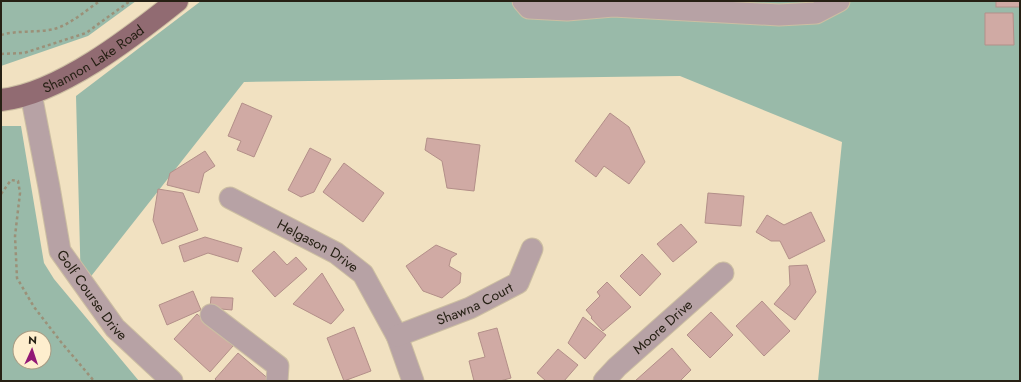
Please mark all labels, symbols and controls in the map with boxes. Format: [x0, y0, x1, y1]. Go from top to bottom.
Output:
street label: Shannon Lake Road [39, 20, 148, 98]
street label: Helgason Drive [274, 214, 363, 277]
street label: Golf Course Drive [52, 246, 132, 345]
street label: Shawna Court [433, 277, 517, 330]
street label: Moore Drive [628, 295, 697, 359]
north arrow [12, 330, 52, 370]
text: N [28, 332, 37, 348]

